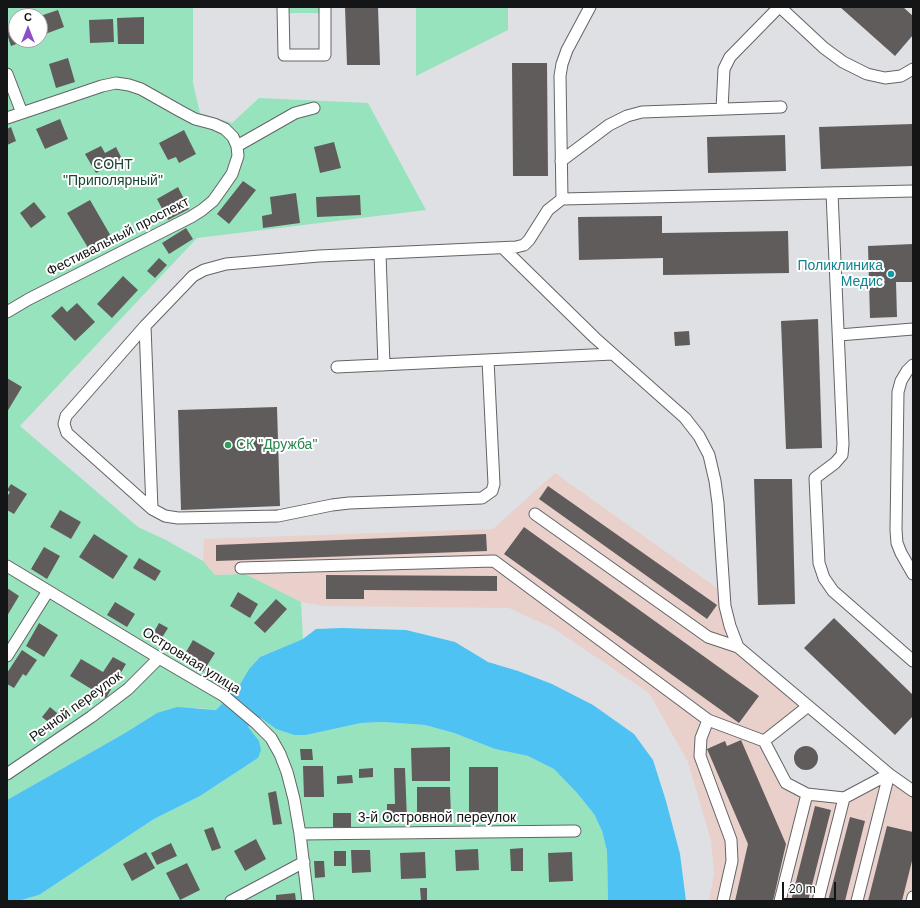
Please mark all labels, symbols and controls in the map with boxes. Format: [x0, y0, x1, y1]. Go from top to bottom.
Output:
north arrow [8, 8, 48, 48]
text: С [24, 11, 32, 23]
park label: СОНТ "Приполярный" [63, 157, 163, 190]
street label: Фестивальный проспект [44, 194, 192, 280]
place label: Поликлиника Медис [797, 258, 883, 290]
marker: Поликлиника Медис [886, 269, 896, 279]
place label: СК "Дружба" [236, 437, 317, 453]
marker: СК "Дружба" [223, 440, 233, 450]
street label: Островная улица [139, 624, 243, 698]
street label: Речной переулок [26, 668, 126, 746]
street label: 3-й Островной переулок [358, 810, 516, 826]
scale bar [784, 874, 838, 900]
text: 20 m [789, 882, 816, 896]

